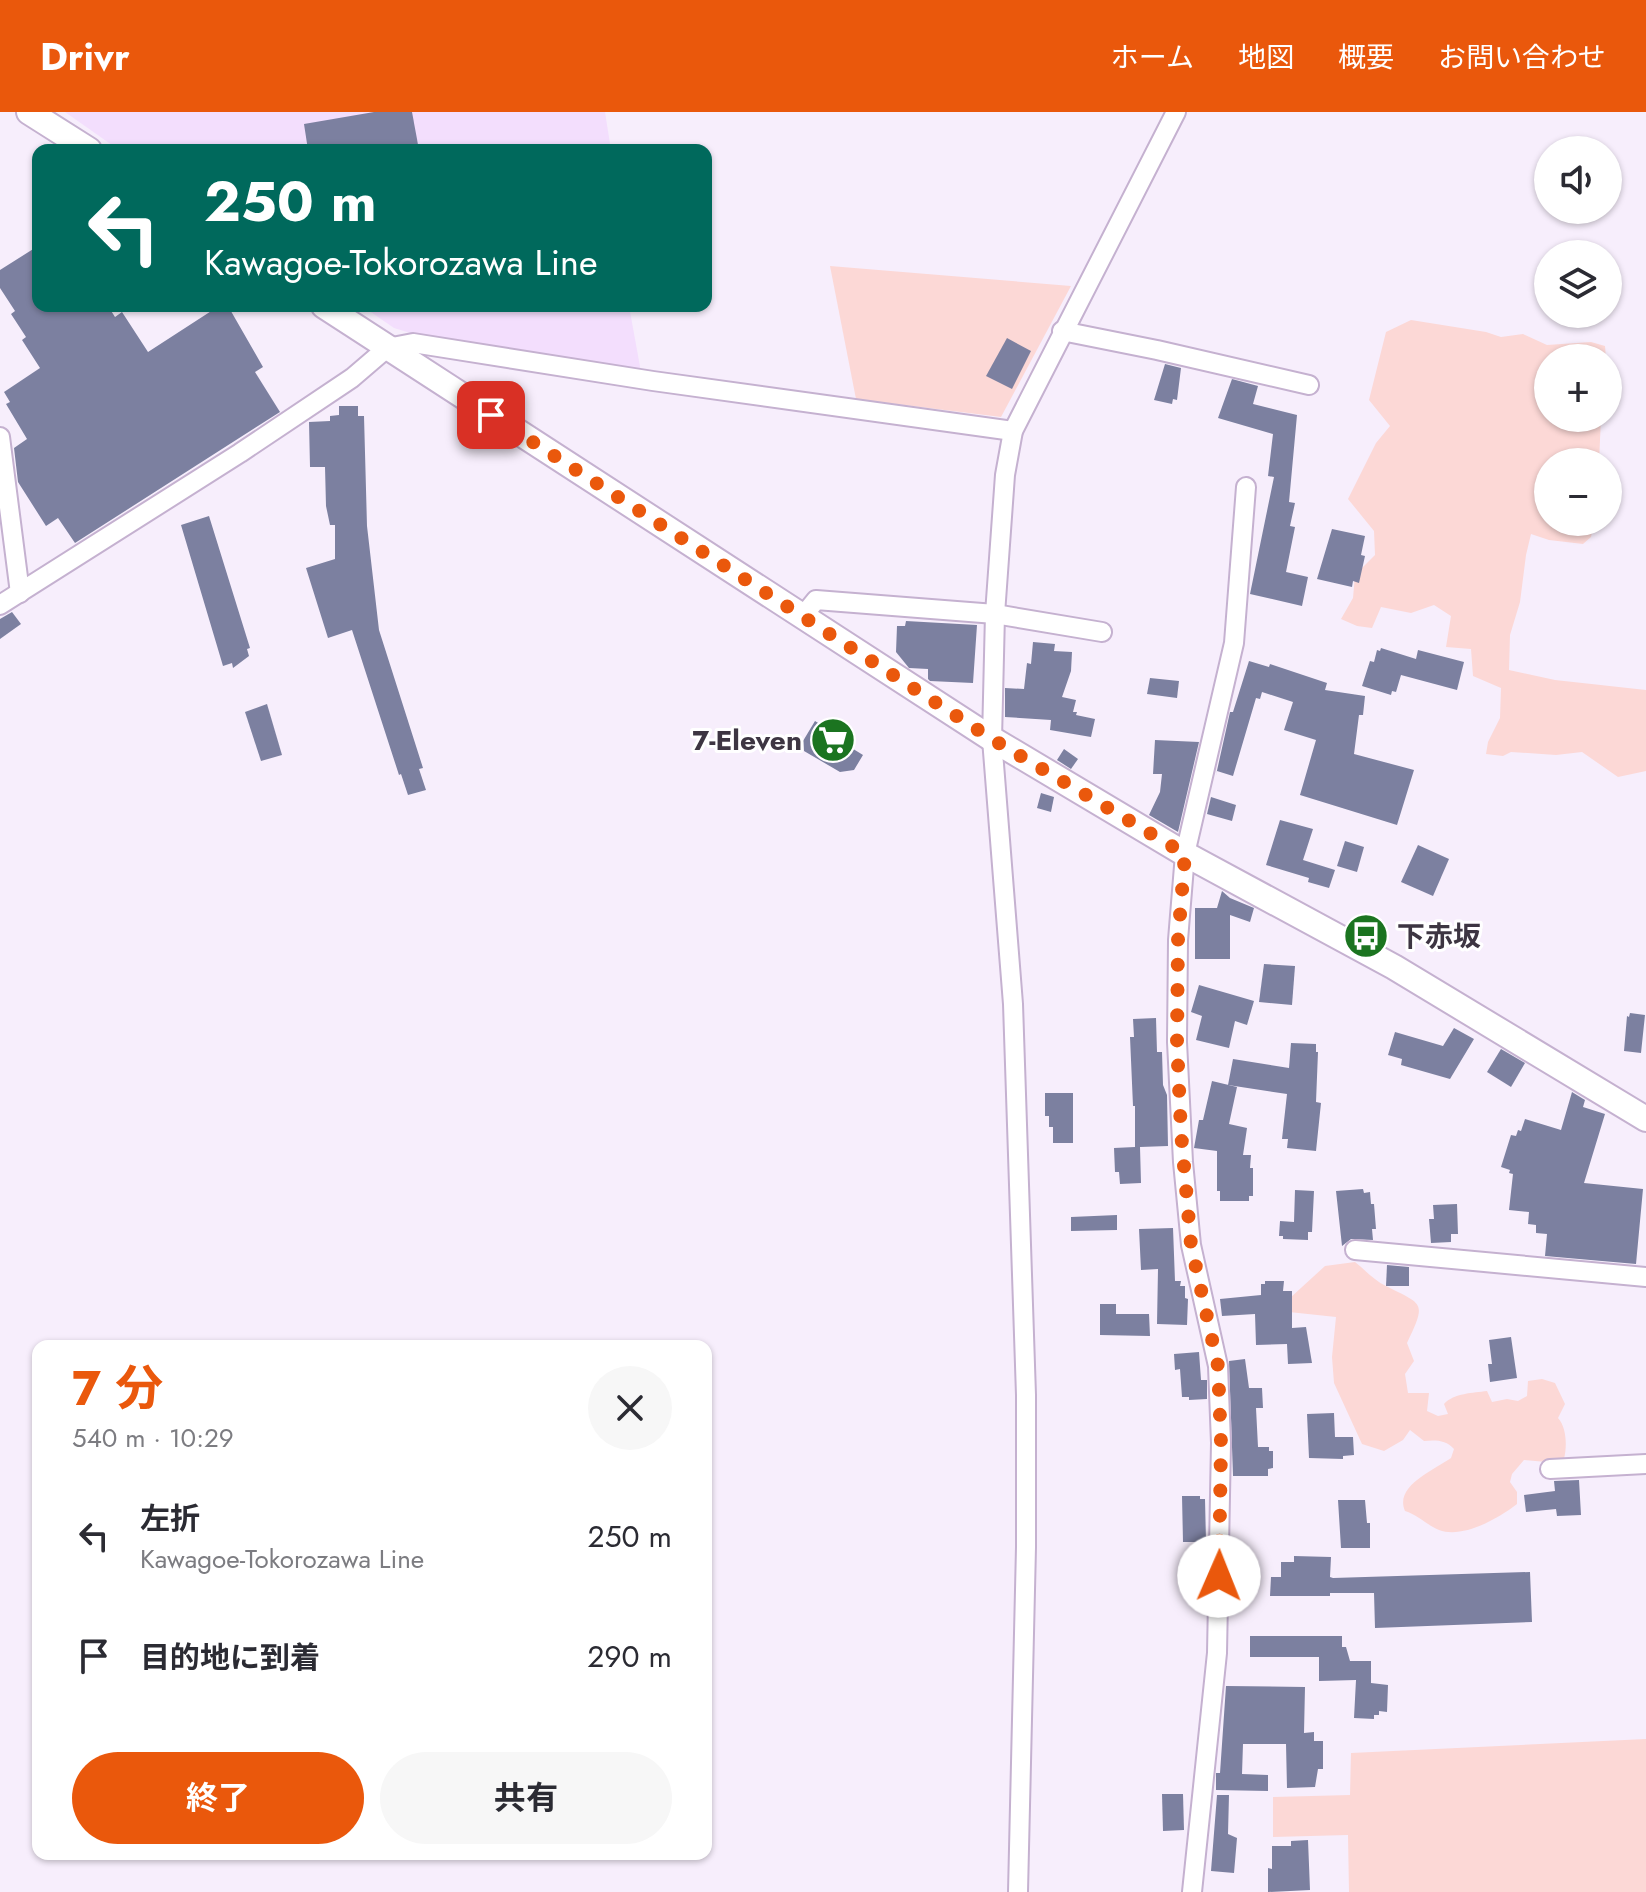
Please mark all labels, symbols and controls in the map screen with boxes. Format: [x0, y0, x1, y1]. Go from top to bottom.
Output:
text: Drivr [40, 29, 130, 84]
text: ホーム [1111, 37, 1194, 78]
text: 地図 [1238, 37, 1294, 78]
text: 概要 [1338, 37, 1394, 78]
text: お問い合わせ [1438, 37, 1606, 78]
map controls [1534, 136, 1622, 536]
button: sound [1534, 136, 1622, 224]
text: 250 m [204, 161, 377, 242]
icon: left [72, 176, 176, 280]
text: Kawagoe-Tokorozawa Line [204, 236, 598, 288]
button: layers [1534, 240, 1622, 328]
button: + [1534, 344, 1622, 432]
pin [457, 381, 525, 449]
icon: arrive [469, 393, 513, 437]
button: − [1534, 448, 1622, 536]
supermarket icon: 7-Eleven [809, 716, 857, 764]
place label: 7-Eleven [692, 720, 802, 761]
bus stop icon: 下赤坂 [1342, 912, 1390, 960]
place label: 下赤坂 [1397, 916, 1481, 957]
text: 7 分 [72, 1354, 163, 1423]
button: close [588, 1366, 672, 1450]
text: 540 m · 10:29 [72, 1419, 234, 1457]
text: 左折 [140, 1497, 200, 1540]
icon: left [72, 1514, 116, 1558]
text: 250 m [588, 1515, 672, 1558]
position arrow [1177, 1534, 1261, 1618]
text: Kawagoe-Tokorozawa Line [140, 1540, 424, 1578]
icon: arrive [72, 1634, 116, 1678]
text: 290 m [587, 1635, 672, 1678]
text: 目的地に到着 [140, 1636, 320, 1679]
button: 終了 [72, 1752, 364, 1844]
button: 共有 [380, 1752, 672, 1844]

